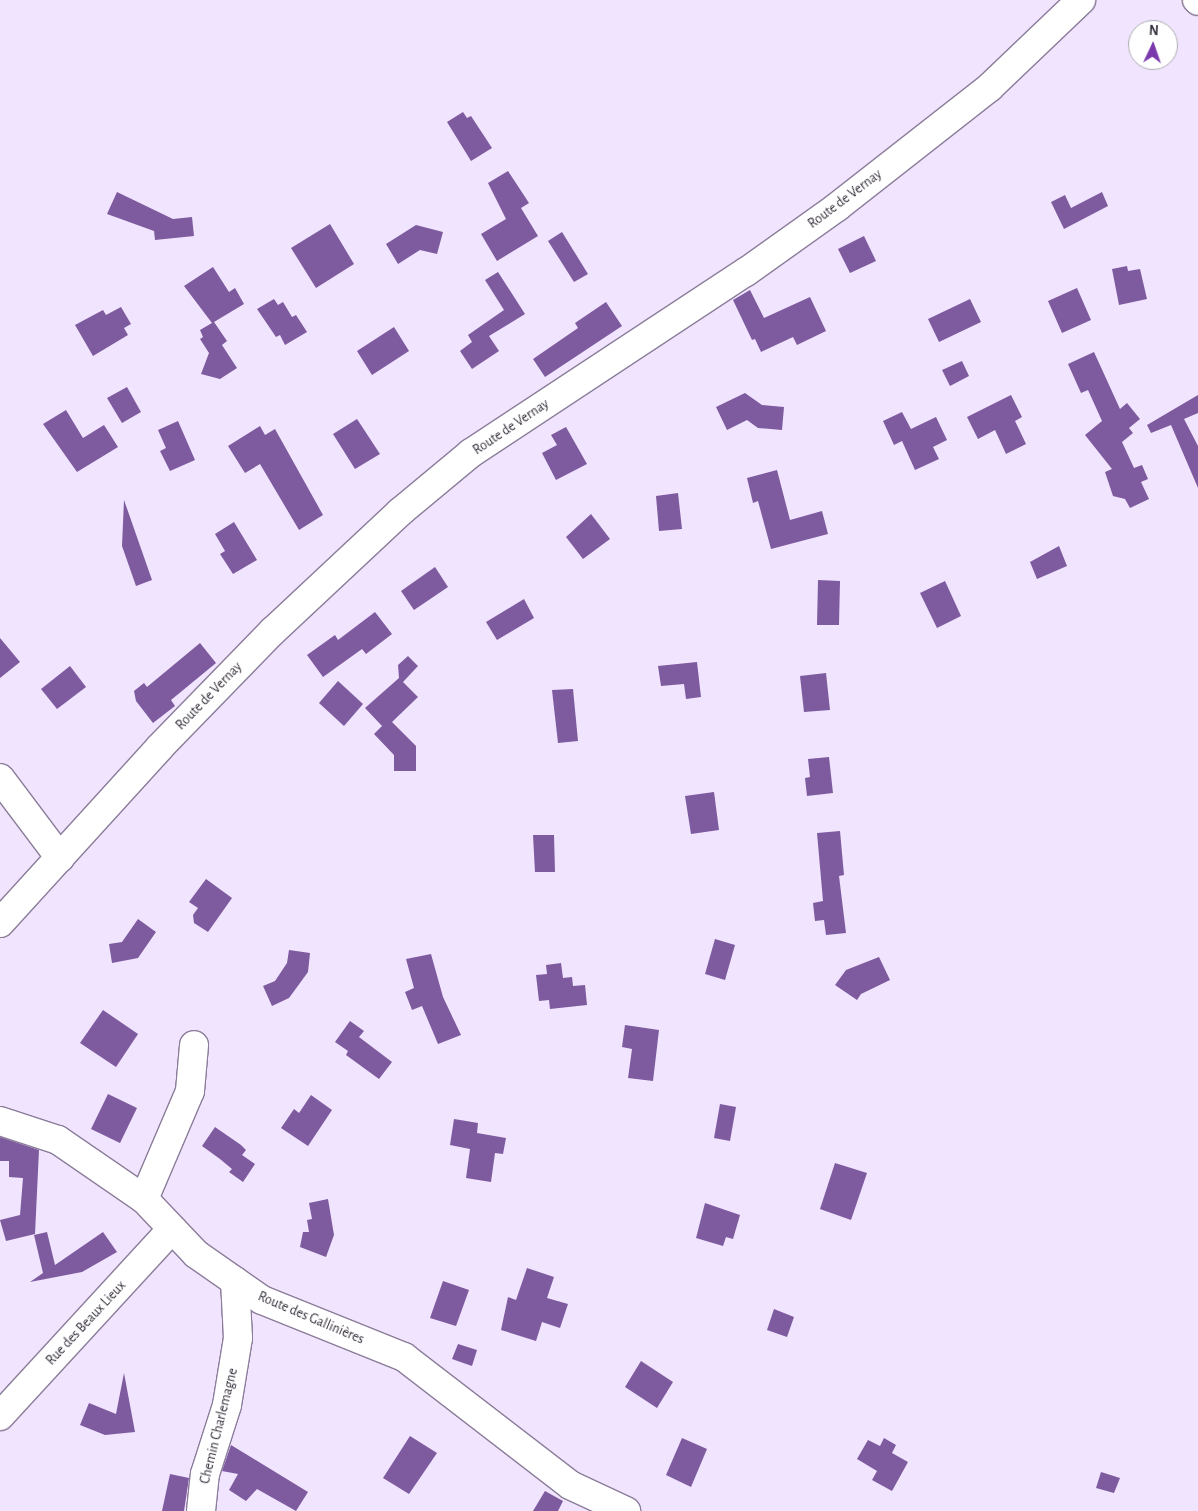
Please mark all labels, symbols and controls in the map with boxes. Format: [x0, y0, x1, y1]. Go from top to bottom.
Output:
north arrow [1128, 20, 1178, 70]
text: N [1148, 24, 1159, 38]
street label: Route de Vernay [805, 166, 885, 232]
street label: Route de Vernay [470, 395, 552, 459]
street label: Route de Vernay [172, 658, 246, 734]
street label: Rue des Beaux Lieux [43, 1277, 129, 1369]
street label: Route des Gallinières [255, 1288, 367, 1348]
street label: Chemin Charlemagne [196, 1366, 242, 1486]

